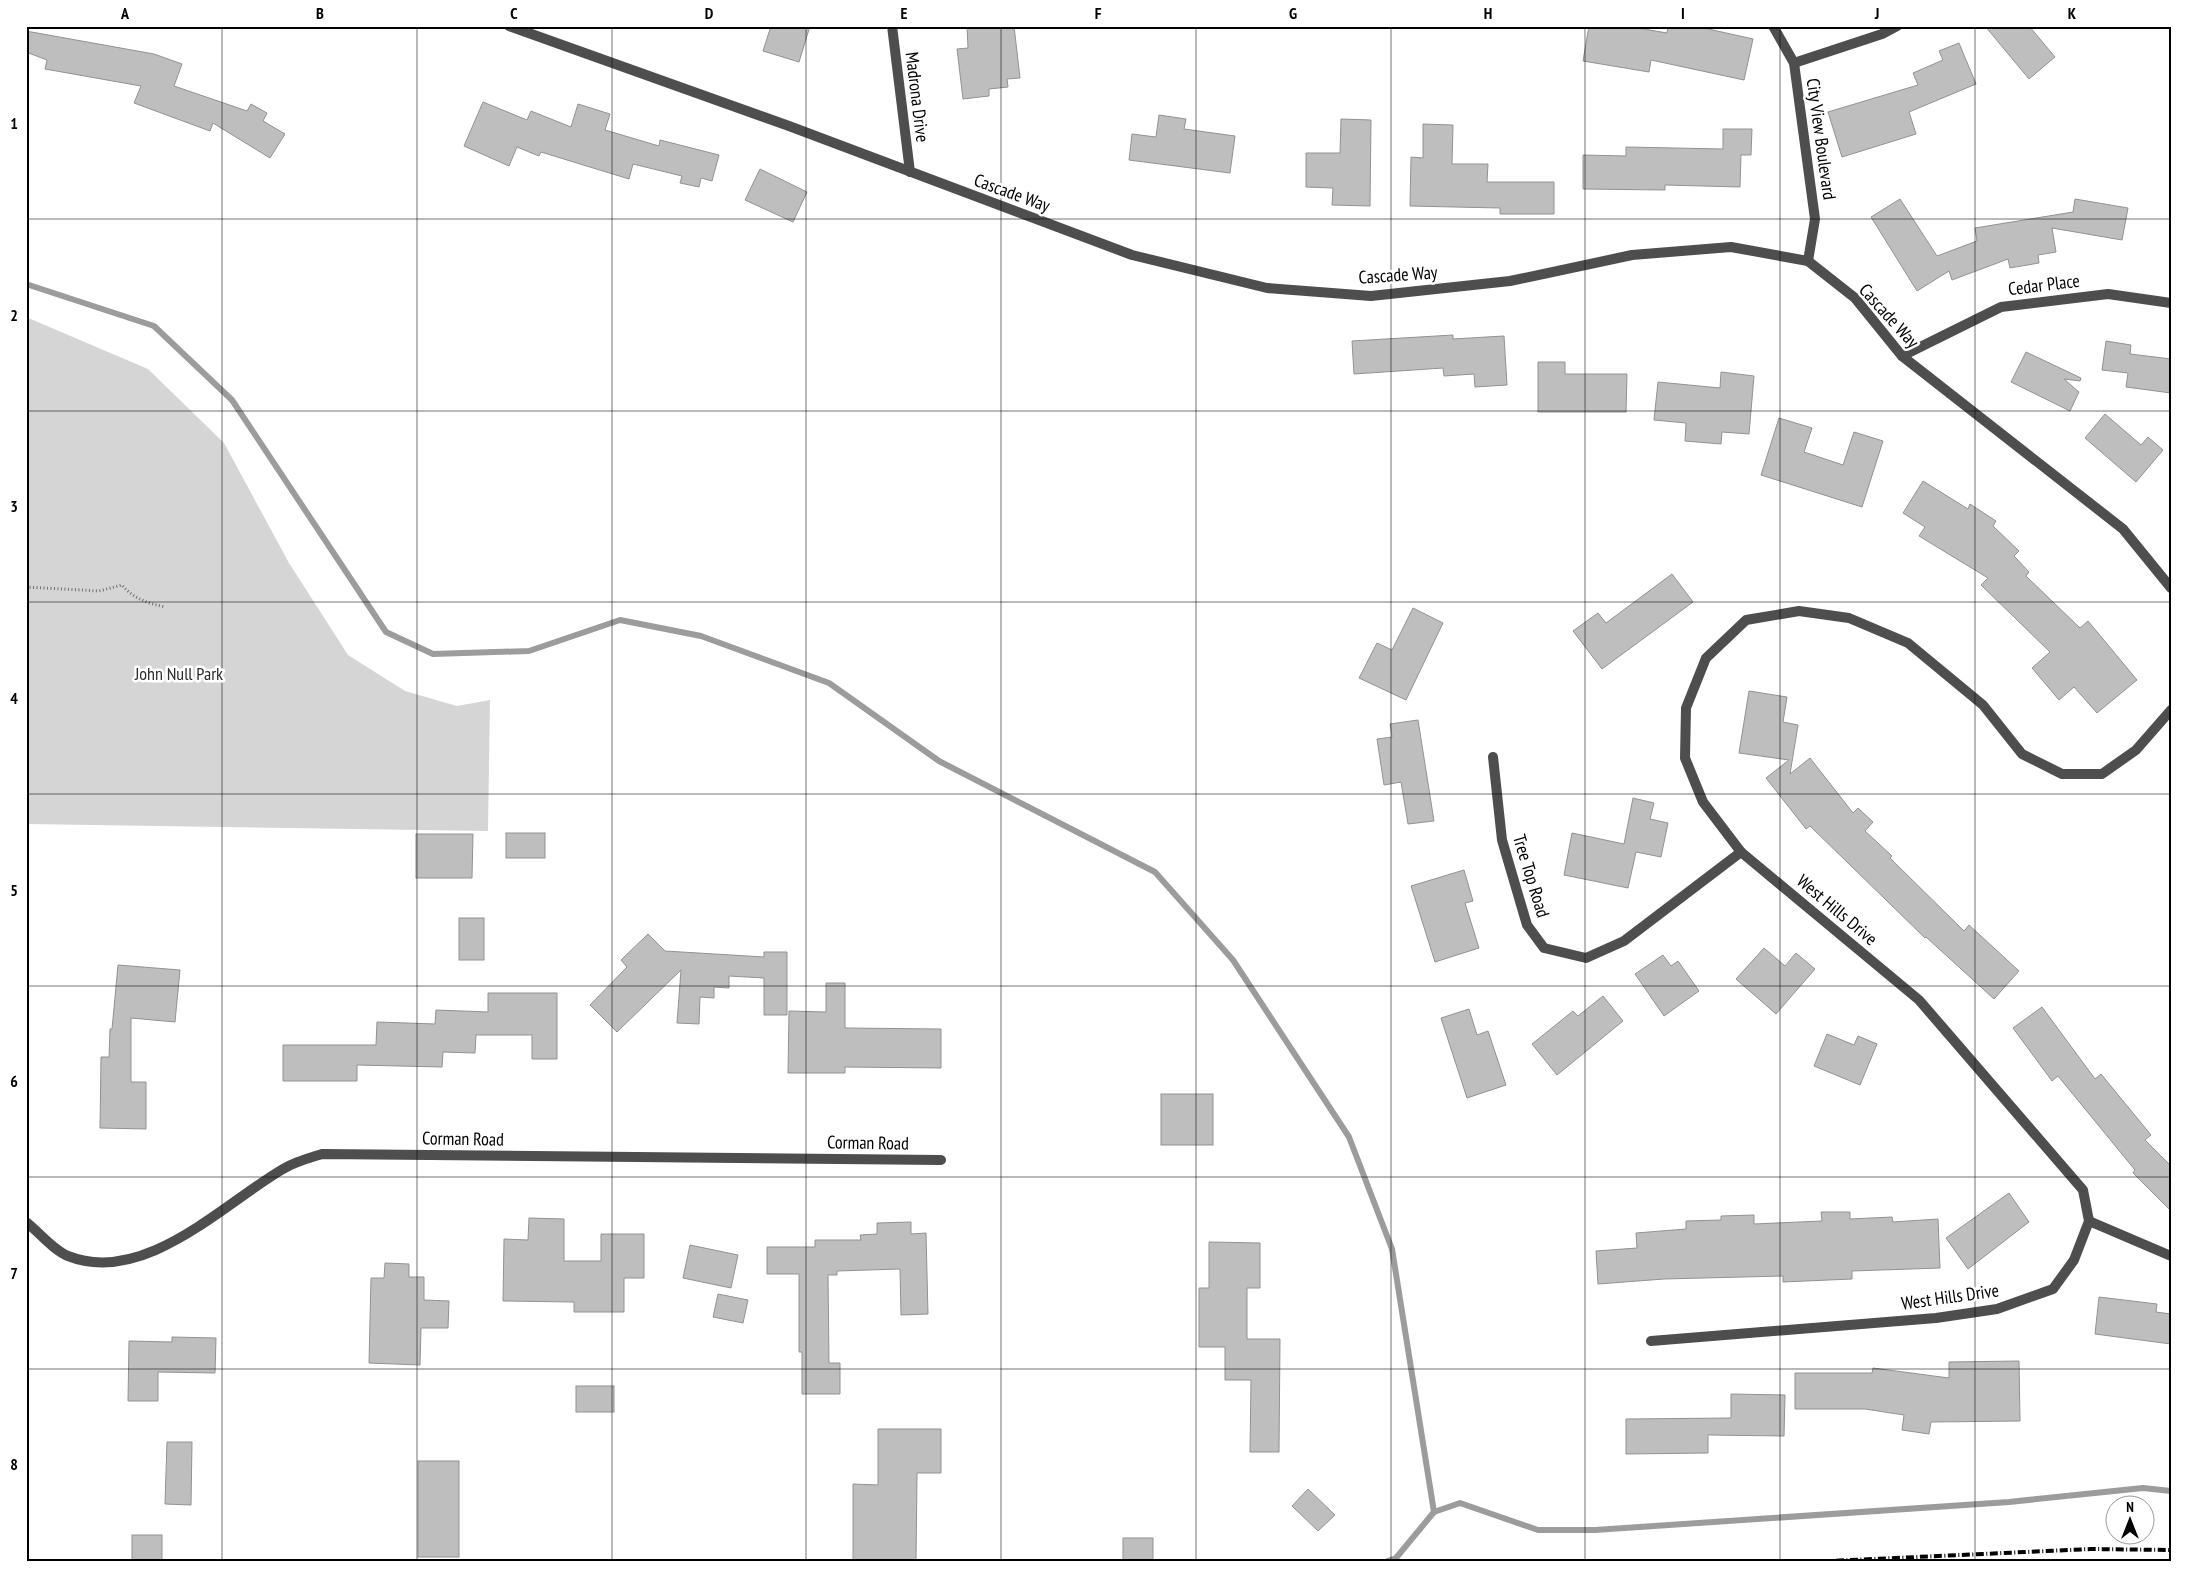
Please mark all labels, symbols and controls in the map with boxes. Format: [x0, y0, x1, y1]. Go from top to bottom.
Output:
text: A [120, 3, 130, 23]
text: B [316, 3, 324, 23]
text: C [510, 3, 518, 23]
text: D [705, 3, 714, 23]
text: E [901, 3, 908, 23]
text: F [1095, 3, 1102, 23]
text: G [1289, 3, 1297, 23]
text: H [1484, 3, 1492, 23]
text: I [1681, 3, 1685, 23]
text: J [1874, 3, 1879, 23]
text: K [2068, 3, 2077, 23]
street label: Madrona Drive [901, 50, 934, 143]
street label: City View Boulevard [1802, 77, 1841, 201]
text: 1 [10, 113, 18, 133]
street label: Cascade Way [971, 168, 1053, 217]
street label: Cascade Way [1358, 260, 1438, 289]
street label: Cedar Place [2007, 269, 2081, 300]
street label: Cascade Way [1854, 279, 1925, 353]
text: 2 [10, 305, 18, 325]
text: 3 [10, 496, 18, 516]
park label: John Null Park [134, 662, 223, 685]
text: 4 [10, 688, 18, 708]
street label: Tree Top Road [1508, 831, 1555, 920]
street label: West Hills Drive [1792, 869, 1882, 950]
text: 5 [10, 880, 18, 900]
text: 6 [10, 1071, 18, 1091]
street label: Corman Road [422, 1126, 504, 1151]
street label: Corman Road [827, 1130, 909, 1155]
text: 7 [10, 1263, 18, 1283]
street label: West Hills Drive [1900, 1278, 2000, 1315]
text: 8 [10, 1454, 18, 1474]
north arrow [2104, 1496, 2154, 1546]
text: N [2126, 1498, 2134, 1516]

